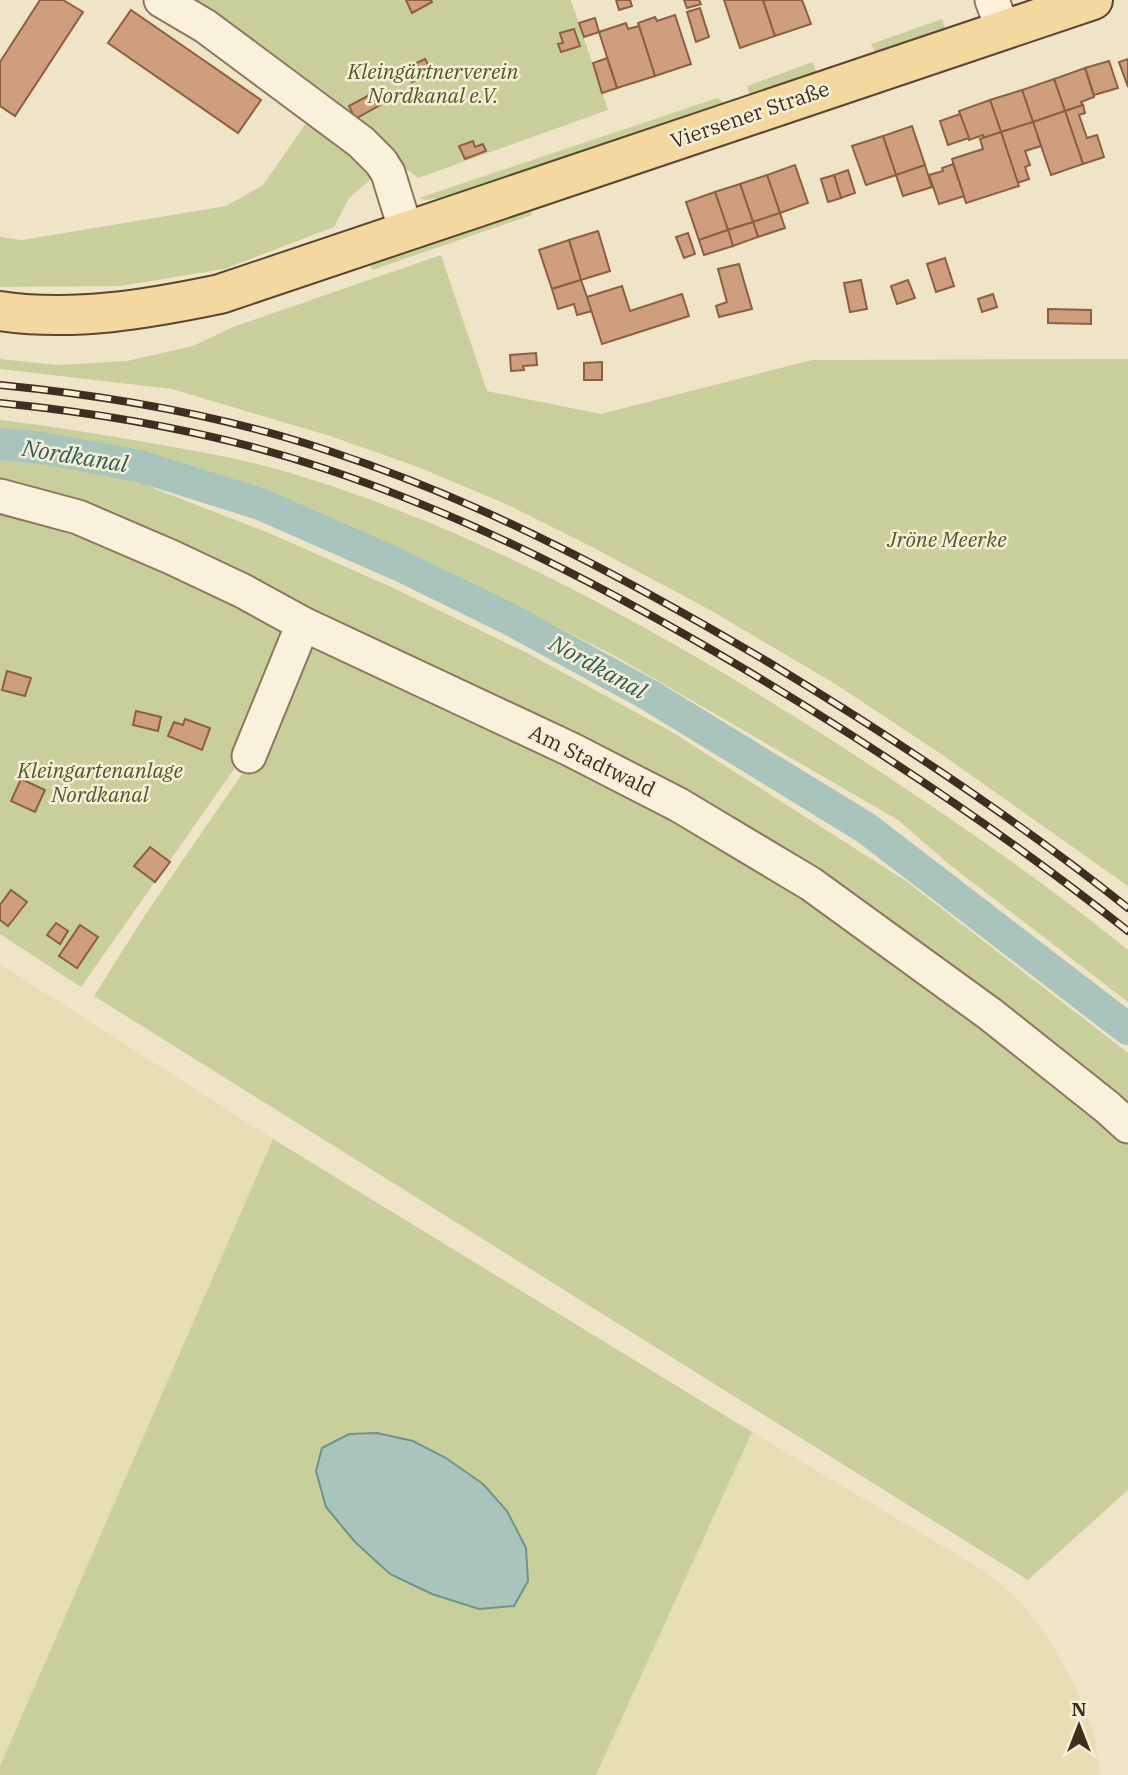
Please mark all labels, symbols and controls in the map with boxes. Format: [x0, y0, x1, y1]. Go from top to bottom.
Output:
park label: Kleingärtnerverein Nordkanal e.V. [346, 57, 519, 109]
street label: Viersener Straße [666, 74, 833, 154]
water label: Nordkanal [19, 432, 131, 478]
park label: Jröne Meerke [886, 525, 1007, 553]
water label: Nordkanal [544, 627, 653, 705]
street label: Am Stadtwald [525, 717, 661, 803]
park label: Kleingartenanlage Nordkanal [16, 756, 183, 808]
north arrow [1044, 1691, 1114, 1761]
text: N [1071, 1697, 1087, 1721]

